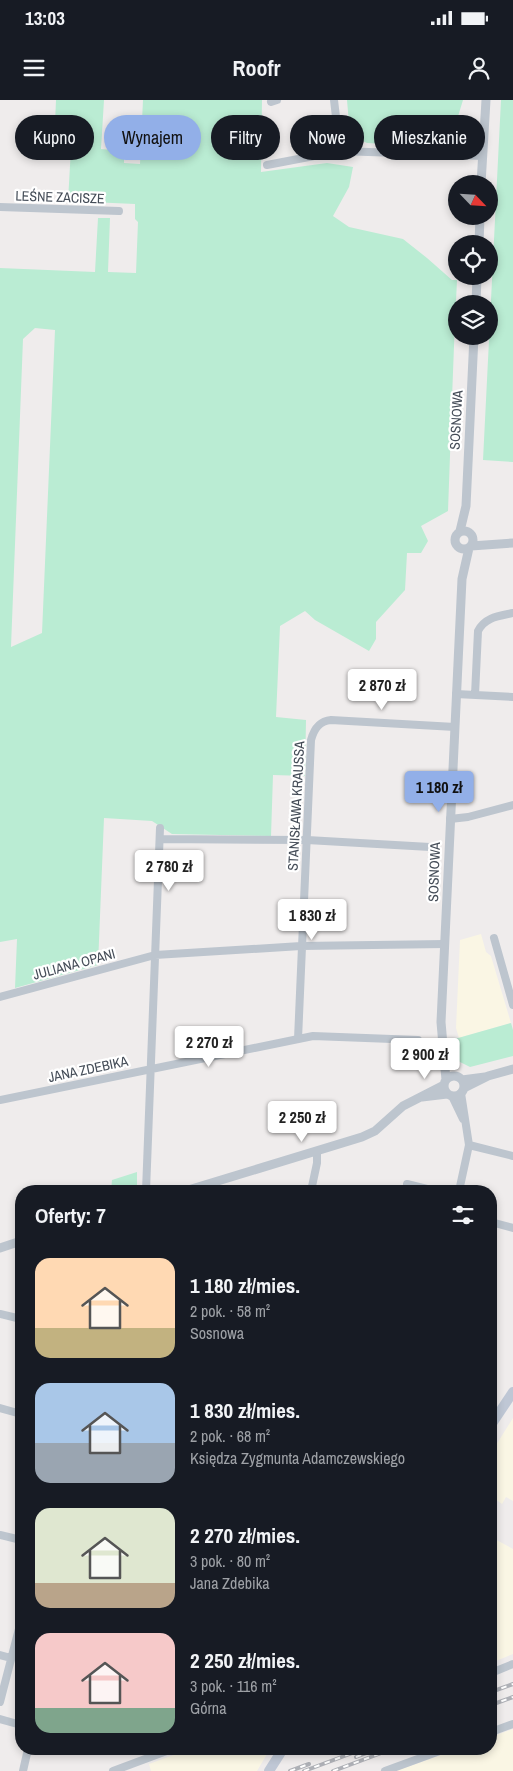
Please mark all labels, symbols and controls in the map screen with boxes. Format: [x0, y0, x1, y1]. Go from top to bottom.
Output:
text: 13:03 [25, 5, 65, 31]
text: Roofr [232, 53, 281, 83]
icon: menu [20, 54, 48, 82]
icon: person [465, 54, 493, 82]
chip: Kupno [15, 115, 94, 160]
chip: Wynajem [104, 115, 201, 160]
chip: Filtry [211, 115, 280, 160]
chip: Nowe [290, 115, 364, 160]
chip: Mieszkanie [374, 115, 485, 160]
north arrow [448, 175, 498, 225]
map controls [448, 175, 498, 345]
street label: LEŚNE ZACISZE [15, 186, 105, 208]
button: locate [448, 235, 498, 285]
button: layers [448, 295, 498, 345]
street label: SOSNOWA [445, 389, 467, 450]
pin: 2 870 zł [330, 668, 434, 711]
text: 2 870 zł [359, 674, 405, 696]
street label: STANISŁAWA KRAUSSA [284, 740, 308, 871]
pin: 1 180 zł [387, 770, 491, 813]
text: 1 180 zł [416, 776, 462, 798]
street label: SOSNOWA [424, 842, 444, 902]
pin: 2 780 zł [117, 850, 221, 892]
text: 2 780 zł [146, 855, 192, 877]
pin: 1 830 zł [260, 898, 364, 941]
text: 1 830 zł [289, 904, 335, 926]
street label: JULIANA OPANI [31, 944, 117, 984]
pin: 2 270 zł [157, 1026, 261, 1068]
text: 2 270 zł [186, 1031, 232, 1053]
pin: 2 900 zł [373, 1038, 477, 1080]
text: 2 900 zł [402, 1043, 448, 1065]
street label: JANA ZDEBIKA [46, 1052, 130, 1086]
pin: 2 250 zł [250, 1100, 354, 1143]
text: 2 250 zł [279, 1106, 325, 1128]
text: Oferty: 7 [35, 1201, 106, 1230]
icon: filters [449, 1201, 477, 1229]
text: 1 180 zł/mies. [190, 1271, 300, 1300]
icon: home [75, 1278, 135, 1338]
text: 2 pok. · 58 m² [190, 1300, 270, 1322]
text: Sosnowa [190, 1322, 244, 1344]
text: 1 830 zł/mies. [190, 1396, 300, 1425]
icon: home [75, 1403, 135, 1463]
text: 2 pok. · 68 m² [190, 1425, 270, 1447]
text: Księdza Zygmunta Adamczewskiego [190, 1447, 405, 1469]
text: 2 270 zł/mies. [190, 1521, 300, 1550]
icon: home [75, 1528, 135, 1588]
text: 3 pok. · 80 m² [190, 1550, 270, 1572]
text: Jana Zdebika [190, 1572, 270, 1594]
text: 2 250 zł/mies. [190, 1646, 300, 1675]
icon: home [75, 1653, 135, 1713]
text: 3 pok. · 116 m² [190, 1675, 277, 1697]
text: Górna [190, 1697, 226, 1719]

